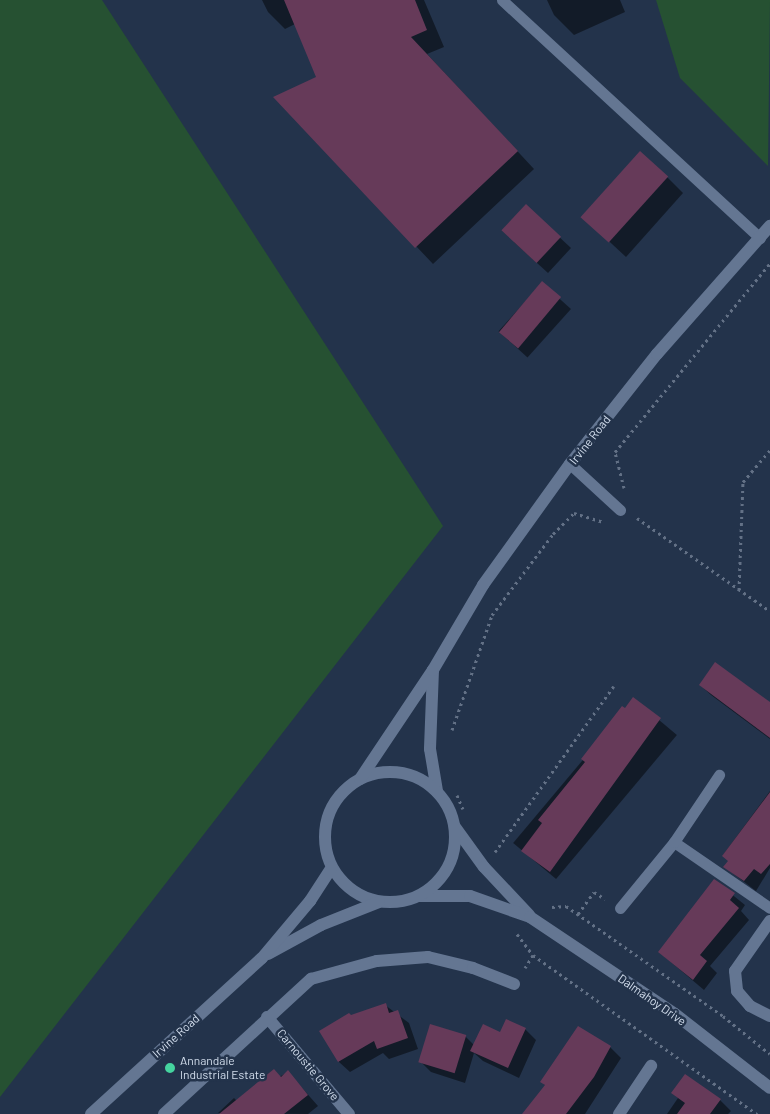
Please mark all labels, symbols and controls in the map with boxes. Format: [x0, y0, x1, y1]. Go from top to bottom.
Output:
street label: Irvine Road [566, 413, 614, 467]
street label: Dalmahoy Drive [615, 971, 689, 1029]
street label: Irvine Road [150, 1011, 202, 1061]
street label: Carnoustie Grove [274, 1026, 342, 1104]
place label: Annandale Industrial Estate [180, 1054, 265, 1082]
marker: Annandale Industrial Estate [164, 1062, 176, 1074]

